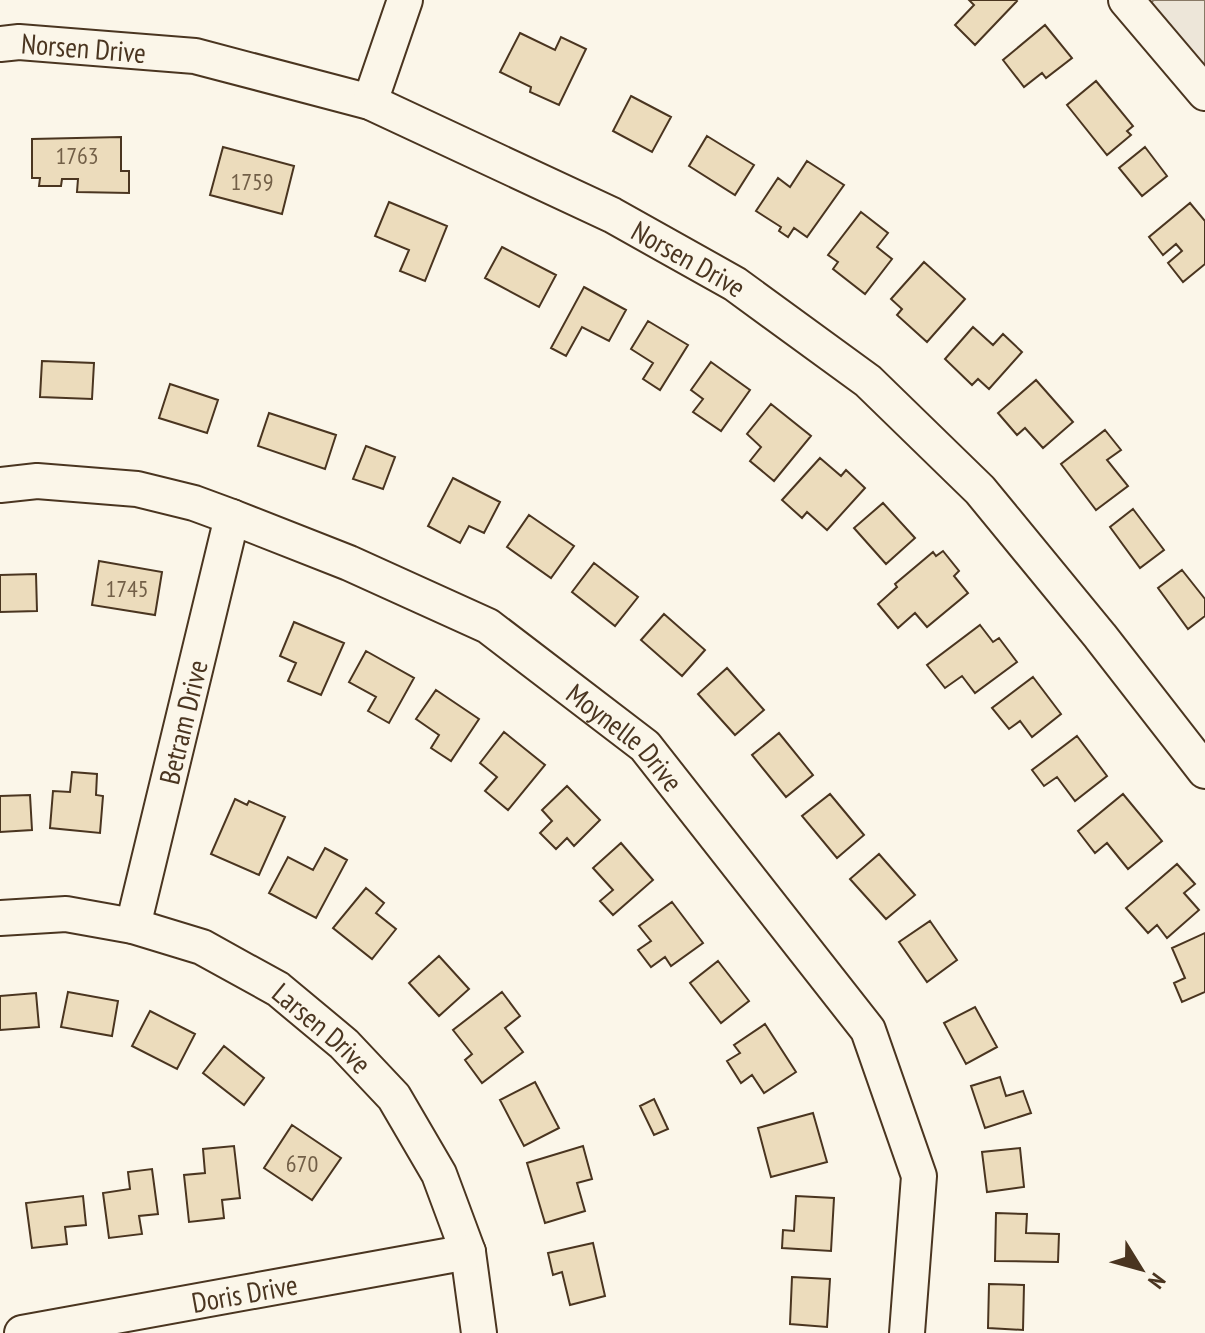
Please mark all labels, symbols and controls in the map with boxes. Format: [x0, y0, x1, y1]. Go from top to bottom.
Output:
street label: Norsen Drive [20, 24, 147, 71]
house number: 1763 [55, 140, 99, 171]
house number: 1759 [230, 166, 274, 197]
street label: Norsen Drive [625, 211, 754, 305]
house number: 1745 [105, 573, 149, 604]
street label: Betram Drive [150, 656, 215, 788]
street label: Moynelle Drive [560, 675, 692, 798]
street label: Larsen Drive [265, 974, 380, 1081]
house number: 670 [286, 1148, 318, 1179]
north arrow [1101, 1229, 1181, 1309]
street label: Doris Drive [188, 1265, 300, 1320]
text: N [1142, 1268, 1172, 1294]

